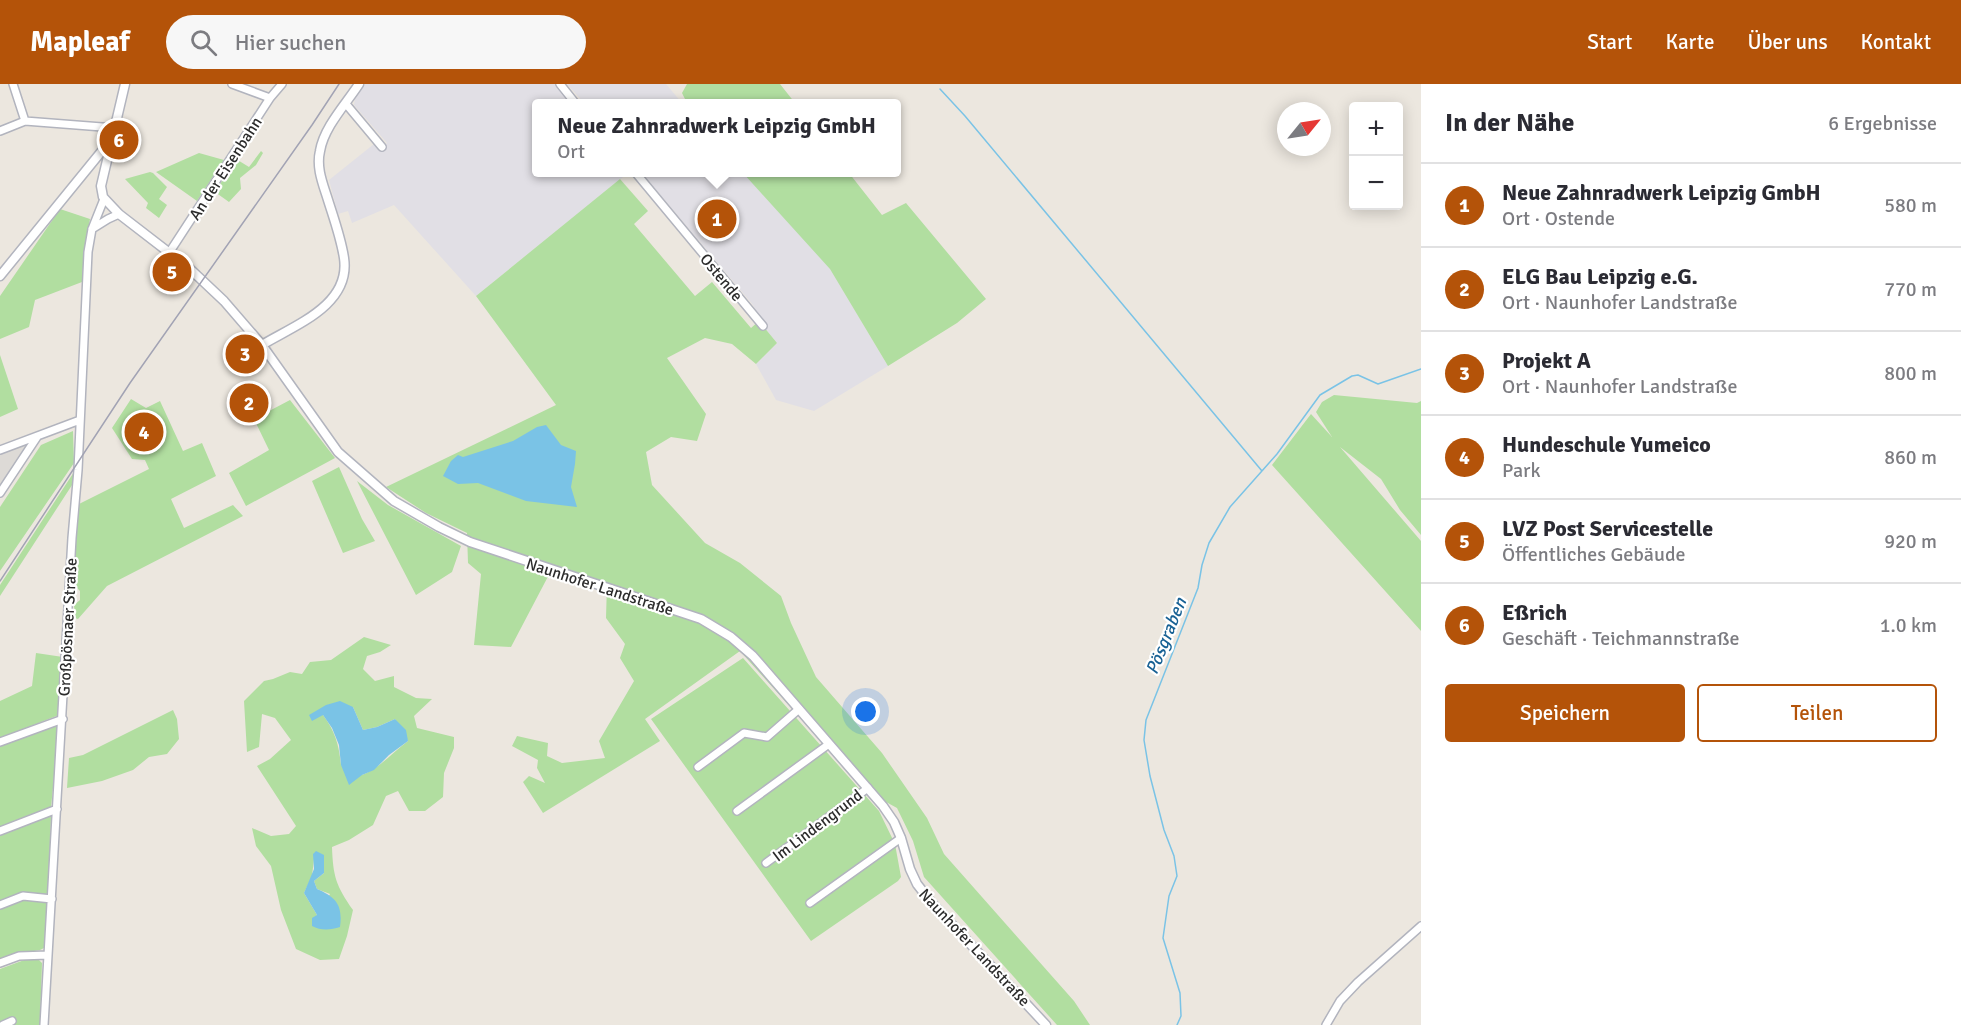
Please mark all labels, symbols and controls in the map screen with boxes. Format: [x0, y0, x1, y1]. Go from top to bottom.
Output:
search box [166, 15, 586, 69]
text: Mapleaf [30, 25, 130, 59]
icon: search [187, 26, 220, 59]
text: Hier suchen [235, 29, 346, 56]
text: Start [1587, 29, 1632, 55]
text: Karte [1665, 29, 1714, 55]
text: Über uns [1747, 29, 1828, 55]
text: Kontakt [1861, 29, 1931, 55]
popup [532, 99, 901, 177]
north arrow [1277, 102, 1331, 156]
map controls [1349, 102, 1403, 210]
button: + [1349, 102, 1403, 156]
text: In der Nähe [1445, 107, 1575, 139]
text: 6 Ergebnisse [1828, 111, 1937, 136]
text: Neue Zahnradwerk Leipzig GmbH [557, 112, 876, 139]
street label: An der Eisenbahn [185, 113, 267, 224]
pin: 6 [100, 118, 138, 162]
text: Ort [557, 139, 585, 164]
button: − [1349, 156, 1403, 210]
text: Neue Zahnradwerk Leipzig GmbH [1502, 179, 1821, 206]
text: 1 [1459, 193, 1470, 218]
text: 580 m [1884, 193, 1937, 218]
pin: 1 [698, 196, 736, 242]
text: Ort · Ostende [1502, 206, 1615, 231]
pin: 5 [152, 250, 192, 294]
street label: Ostende [696, 250, 747, 306]
text: ELG Bau Leipzig e.G. [1502, 263, 1698, 290]
text: 2 [1459, 277, 1470, 302]
text: 770 m [1884, 277, 1937, 302]
text: Ort · Naunhofer Landstraße [1502, 290, 1737, 315]
pin: 3 [226, 332, 264, 376]
text: Projekt A [1502, 347, 1591, 374]
text: 3 [1459, 361, 1470, 386]
text: 800 m [1884, 361, 1937, 386]
text: Ort · Naunhofer Landstraße [1502, 374, 1737, 399]
pin: 2 [230, 380, 268, 426]
pin: 4 [124, 410, 164, 454]
text: Hundeschule Yumeico [1502, 431, 1711, 458]
text: 4 [1459, 445, 1470, 470]
text: 860 m [1884, 445, 1937, 470]
text: Park [1502, 458, 1540, 483]
text: LVZ Post Servicestelle [1502, 515, 1713, 542]
text: 5 [1459, 529, 1470, 554]
text: 920 m [1884, 529, 1937, 554]
text: Öffentliches Gebäude [1502, 542, 1686, 567]
street label: Naunhofer Landstraße [523, 554, 676, 620]
street label: Großpösnaer Straße [54, 557, 82, 697]
water label: Pösgraben [1141, 594, 1192, 677]
text: Eßrich [1502, 599, 1567, 626]
text: 6 [1459, 613, 1470, 638]
text: 1.0 km [1880, 613, 1937, 638]
text: Geschäft · Teichmannstraße [1502, 626, 1740, 651]
button: Speichern [1445, 684, 1685, 742]
button: Teilen [1697, 684, 1937, 742]
your location [851, 697, 880, 726]
street label: Im Lindengrund [769, 785, 867, 866]
street label: Naunhofer Landstraße [914, 885, 1034, 1011]

